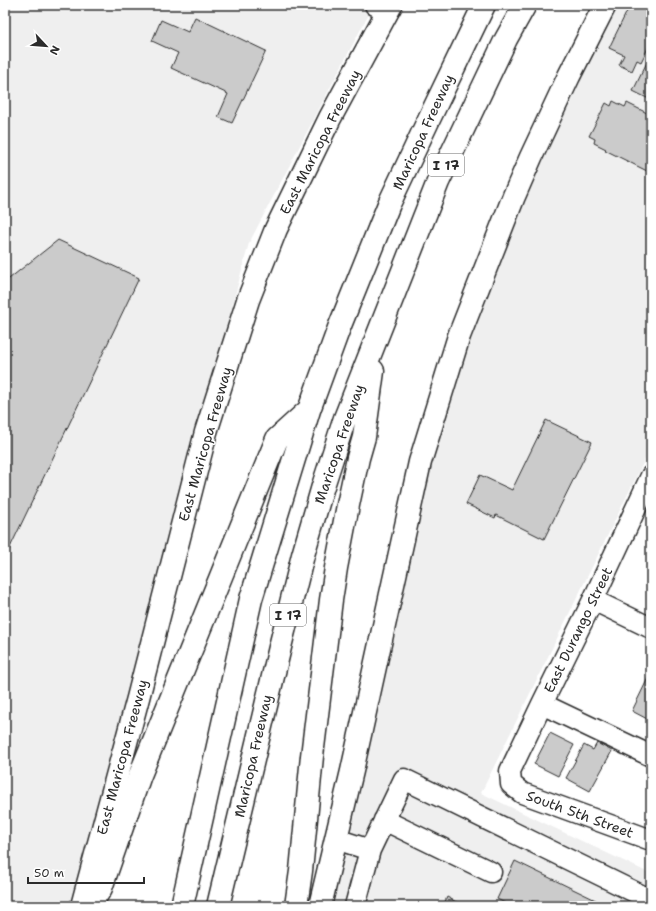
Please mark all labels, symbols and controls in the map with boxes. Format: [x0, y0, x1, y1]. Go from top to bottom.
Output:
north arrow [26, 26, 66, 66]
text: N [46, 43, 63, 58]
street label: East Maricopa Freeway [276, 67, 364, 217]
street label: Maricopa Freeway [388, 71, 458, 193]
road number: I 17 [428, 154, 464, 176]
street label: East Maricopa Freeway [174, 365, 236, 523]
street label: Maricopa Freeway [310, 382, 368, 506]
street label: East Durango Street [540, 564, 616, 696]
road number: I 17 [270, 604, 306, 626]
street label: East Maricopa Freeway [93, 677, 151, 837]
street label: Maricopa Freeway [230, 693, 276, 819]
street label: South 5th Street [524, 786, 636, 842]
scale bar [28, 859, 144, 885]
text: 50 m [34, 865, 64, 881]

